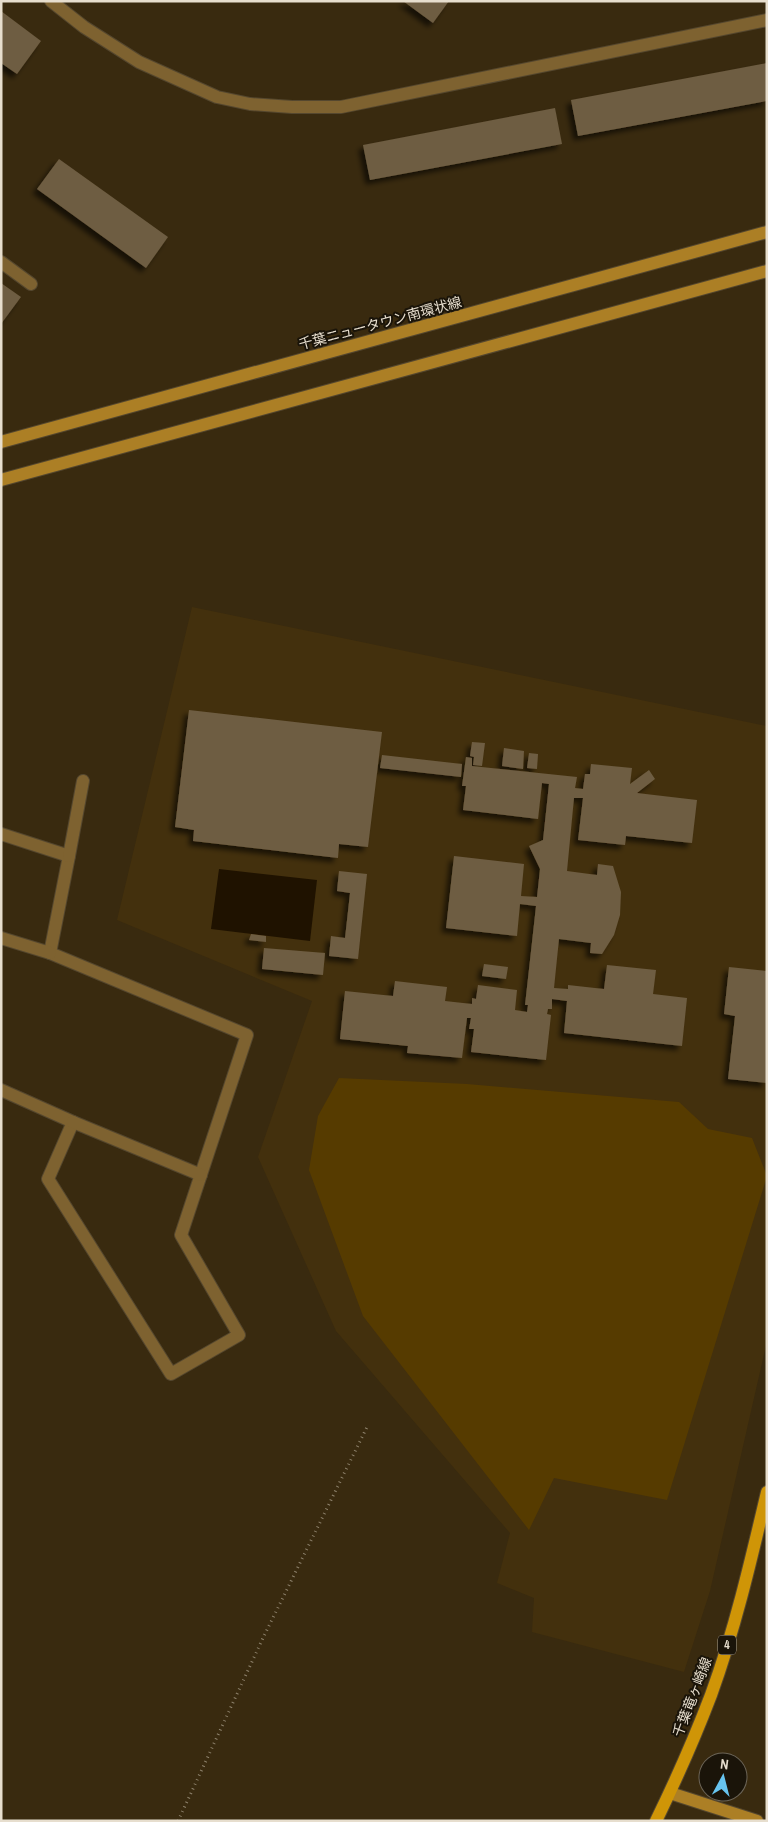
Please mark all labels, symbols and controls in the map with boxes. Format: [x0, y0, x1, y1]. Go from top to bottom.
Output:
street label: 千葉ニュータウン南環状線 [297, 293, 463, 353]
road number: 4 [718, 1636, 736, 1654]
street label: 千葉竜ヶ崎線 [669, 1655, 715, 1739]
north arrow [698, 1752, 748, 1802]
text: N [719, 1755, 730, 1774]

